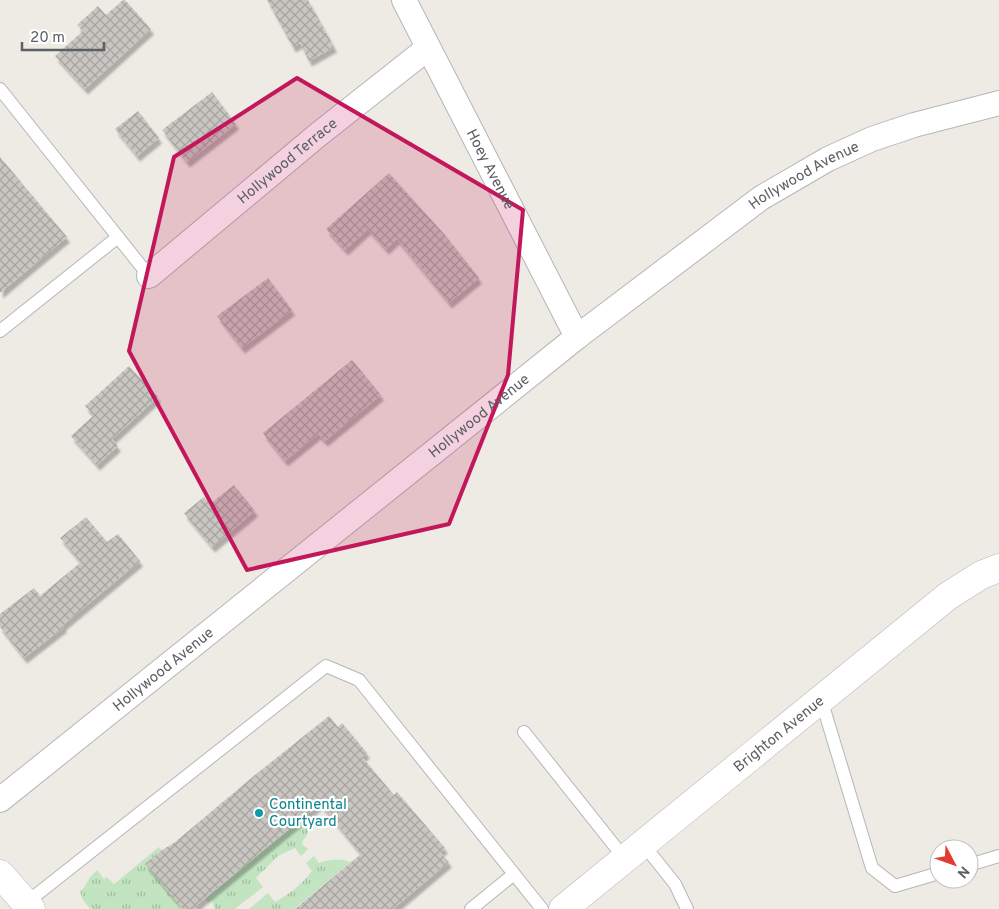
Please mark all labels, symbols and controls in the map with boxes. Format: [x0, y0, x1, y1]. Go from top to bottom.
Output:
scale bar [22, 20, 105, 52]
text: 20 m [30, 29, 65, 48]
street label: Hollywood Terrace [234, 115, 342, 209]
street label: Hoey Avenue [461, 126, 518, 213]
street label: Hollywood Avenue [745, 138, 863, 215]
street label: Hollywood Avenue [425, 371, 534, 463]
street label: Hollywood Avenue [110, 624, 218, 717]
street label: Brighton Avenue [730, 692, 829, 777]
place label: Continental Courtyard [269, 796, 347, 832]
marker: Continental Courtyard [253, 807, 265, 819]
north arrow [929, 839, 979, 889]
text: N [953, 862, 972, 881]

